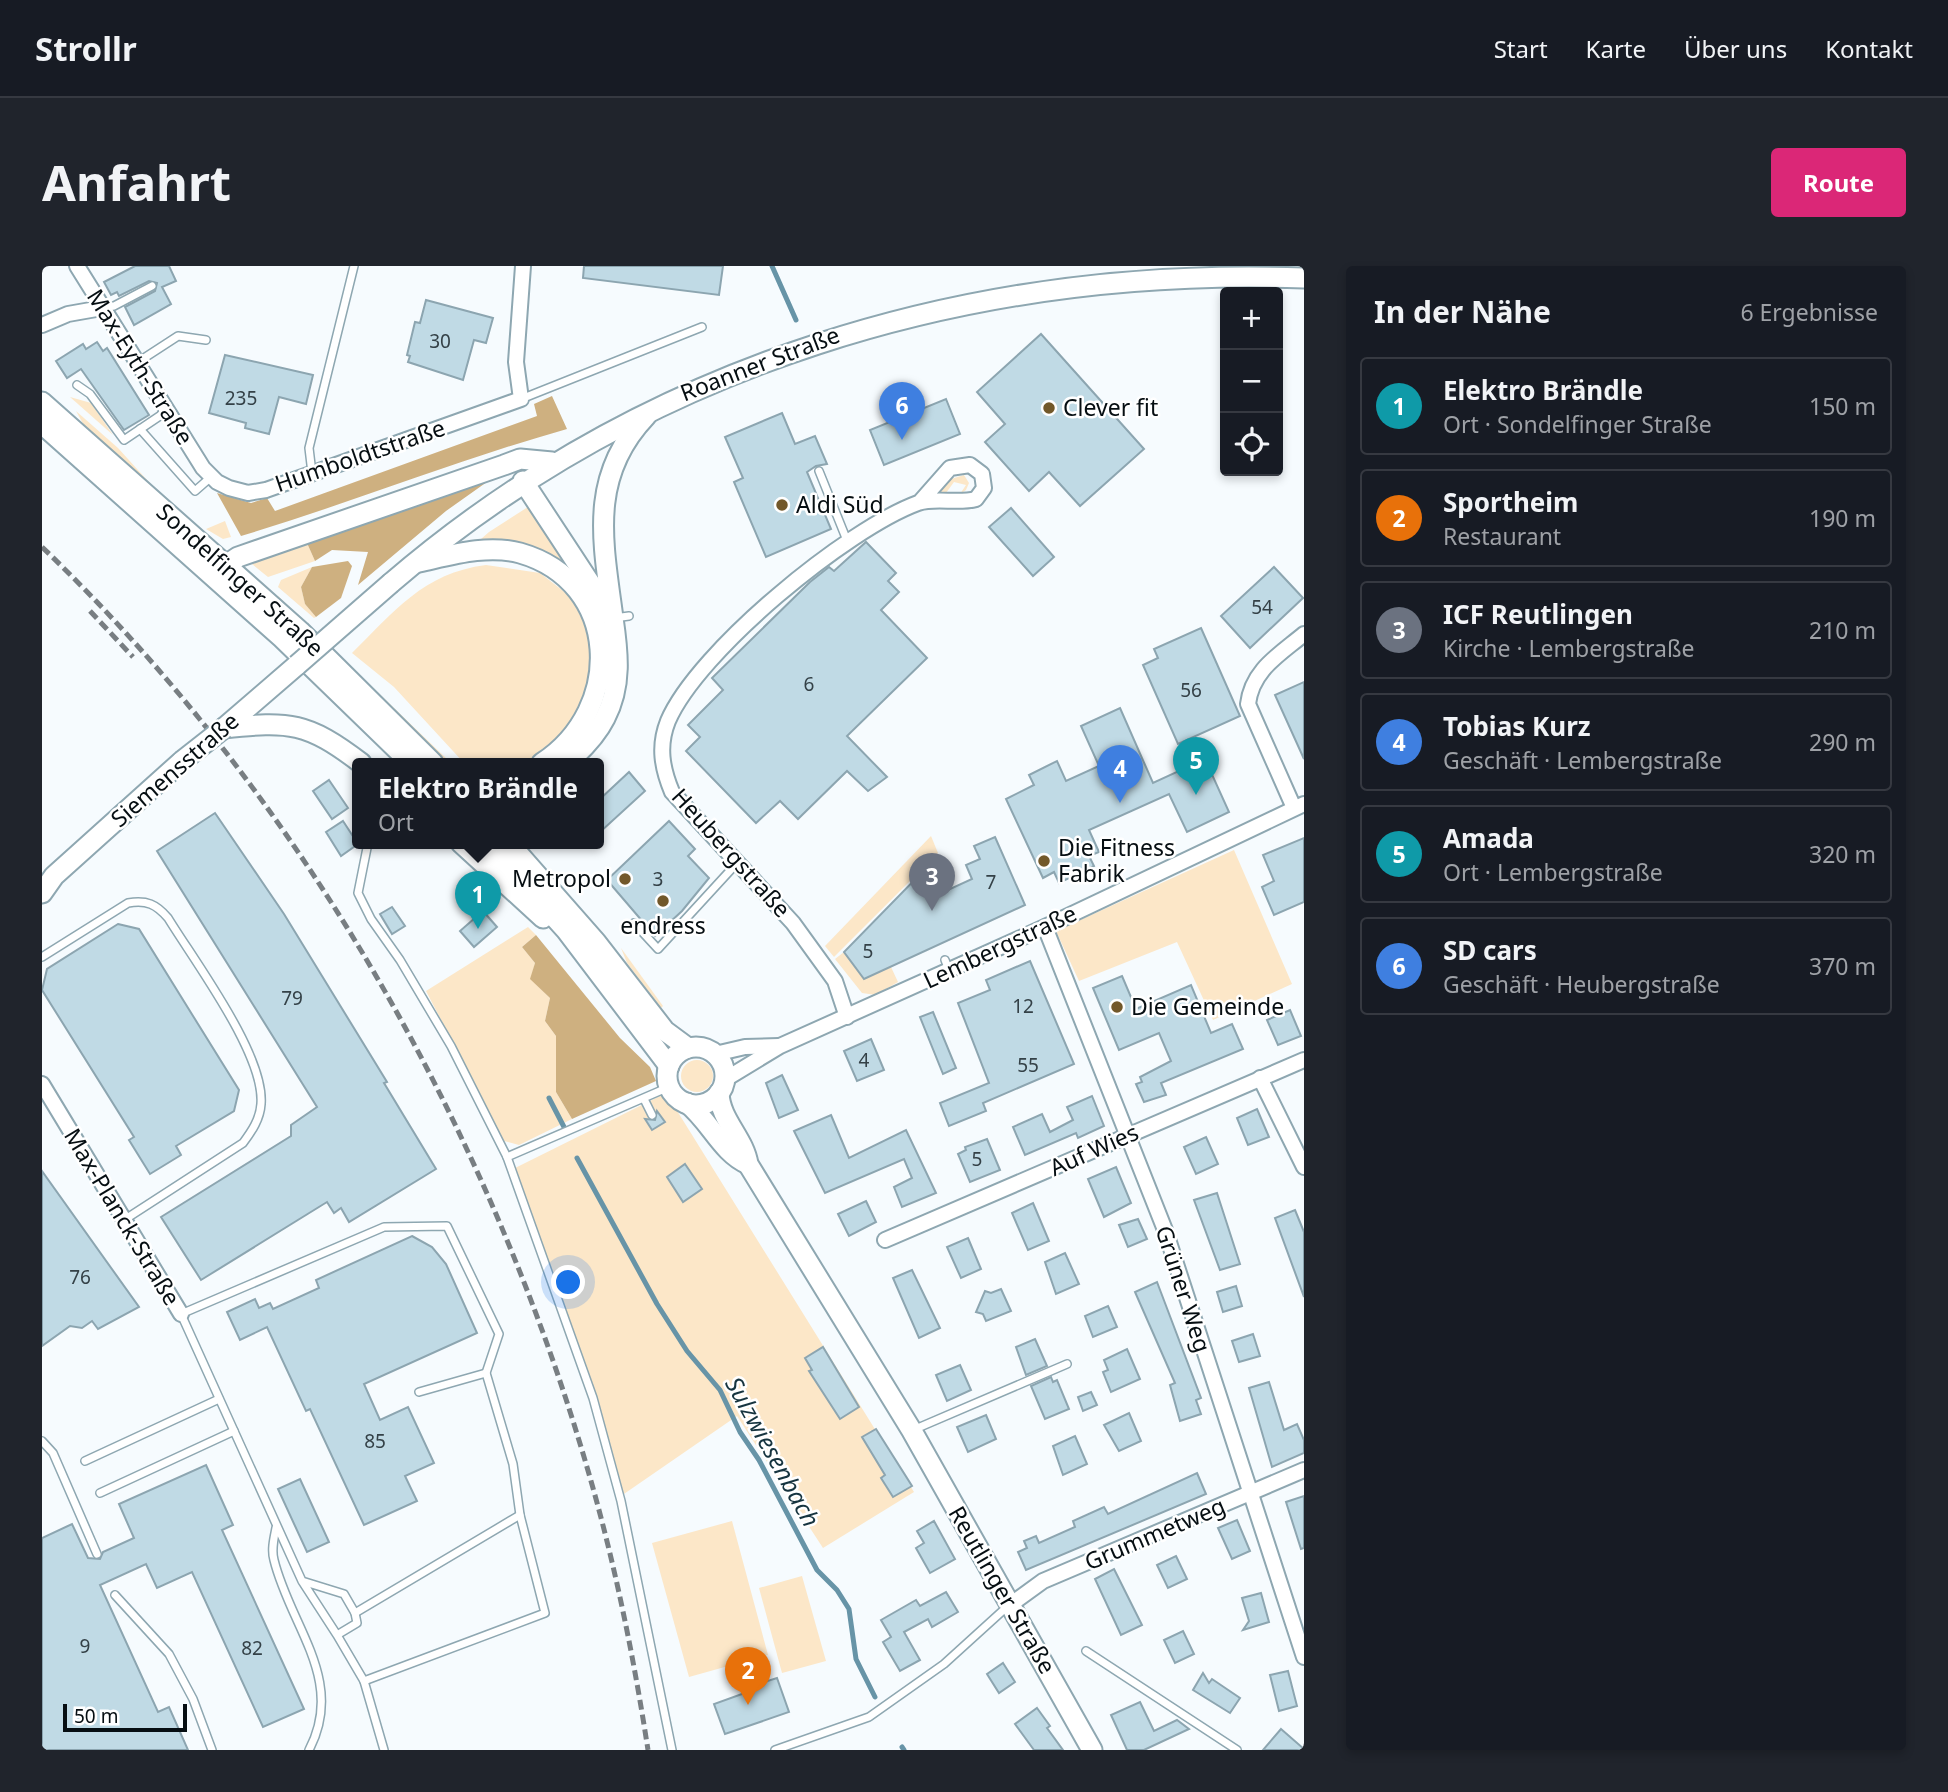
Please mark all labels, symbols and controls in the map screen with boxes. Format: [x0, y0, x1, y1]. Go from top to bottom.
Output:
text: Strollr [35, 26, 137, 71]
text: Start [1494, 32, 1548, 65]
text: Karte [1586, 32, 1646, 65]
text: Über uns [1684, 32, 1787, 65]
text: Kontakt [1825, 32, 1913, 65]
button: Route [1771, 148, 1906, 217]
text: Anfahrt [42, 149, 231, 215]
street label: Max-Eyth-Straße [80, 282, 202, 450]
map controls [1220, 287, 1283, 476]
button: + [1220, 287, 1283, 350]
text: In der Nähe [1374, 291, 1551, 332]
text: 6 Ergebnisse [1740, 296, 1878, 328]
street label: Roanner Straße [675, 318, 844, 408]
house number: 30 [429, 328, 451, 354]
button: − [1220, 350, 1283, 413]
text: Elektro Brändle [1443, 372, 1643, 408]
pin: 6 [879, 382, 925, 440]
house number: 235 [225, 385, 257, 411]
text: 1 [1392, 390, 1406, 422]
text: 150 m [1809, 390, 1876, 422]
place label: Clever fit [1063, 391, 1158, 423]
marker: Clever fit [1041, 400, 1057, 416]
text: Ort · Sondelfinger Straße [1443, 408, 1712, 440]
street label: Humboldtstraße [270, 411, 449, 499]
button: locate [1220, 413, 1283, 476]
text: Sportheim [1443, 484, 1578, 520]
place label: Aldi Süd [796, 488, 884, 520]
street label: Sondelfinger Straße [150, 495, 331, 663]
marker: Aldi Süd [774, 497, 790, 513]
text: 2 [1392, 502, 1406, 534]
text: 190 m [1809, 502, 1876, 534]
text: Restaurant [1443, 520, 1561, 552]
house number: 54 [1251, 594, 1273, 620]
text: ICF Reutlingen [1443, 596, 1633, 632]
text: 3 [1392, 614, 1406, 646]
text: 210 m [1809, 614, 1876, 646]
text: Kirche · Lembergstraße [1443, 632, 1694, 664]
house number: 6 [804, 671, 814, 697]
house number: 56 [1180, 677, 1202, 703]
street label: Siemensstraße [103, 705, 245, 834]
text: Tobias Kurz [1443, 708, 1591, 744]
text: 4 [1392, 726, 1406, 758]
text: 290 m [1809, 726, 1876, 758]
pin: 5 [1173, 737, 1219, 795]
text: Geschäft · Lembergstraße [1443, 744, 1722, 776]
pin: 4 [1097, 745, 1143, 803]
popup [352, 758, 604, 849]
text: Elektro Brändle [378, 770, 578, 806]
street label: Heubergstraße [665, 781, 798, 924]
text: Ort [378, 806, 414, 838]
text: Amada [1443, 820, 1534, 856]
place label: Die Fitness Fabrik [1058, 831, 1175, 889]
text: 5 [1392, 838, 1406, 870]
text: 320 m [1809, 838, 1876, 870]
pin: 3 [909, 853, 955, 911]
marker: Die Fitness Fabrik [1036, 853, 1052, 869]
text: Ort · Lembergstraße [1443, 856, 1663, 888]
place label: Metropol [512, 862, 611, 894]
house number: 3 [653, 866, 663, 892]
house number: 7 [986, 869, 996, 895]
pin: 1 [455, 871, 501, 929]
marker: Metropol [617, 871, 633, 887]
marker: endress [655, 893, 671, 909]
street label: Lembergstraße [918, 897, 1081, 996]
place label: endress [620, 909, 706, 941]
text: SD cars [1443, 932, 1537, 968]
house number: 5 [863, 938, 873, 964]
text: 6 [1392, 950, 1406, 982]
text: 370 m [1809, 950, 1876, 982]
text: Geschäft · Heubergstraße [1443, 968, 1720, 1000]
house number: 79 [281, 985, 303, 1011]
place label: Die Gemeinde [1131, 990, 1284, 1022]
house number: 12 [1012, 993, 1034, 1019]
marker: Die Gemeinde [1109, 999, 1125, 1015]
house number: 4 [859, 1047, 870, 1073]
house number: 55 [1017, 1052, 1039, 1078]
street label: Auf Wies [1044, 1115, 1143, 1183]
street label: Max-Planck-Straße [57, 1122, 188, 1311]
house number: 5 [972, 1146, 982, 1172]
street label: Grüner Weg [1148, 1221, 1219, 1356]
house number: 76 [69, 1264, 91, 1290]
your location [551, 1265, 585, 1299]
water label: Sulzwiesenbach [718, 1370, 828, 1532]
house number: 85 [364, 1428, 386, 1454]
street label: Grummetweg [1079, 1489, 1230, 1577]
street label: Reutlinger Straße [942, 1500, 1064, 1679]
house number: 9 [80, 1633, 90, 1659]
house number: 82 [241, 1635, 263, 1661]
pin: 2 [725, 1647, 771, 1705]
scale bar [63, 1701, 187, 1733]
text: 50 m [74, 1703, 118, 1729]

